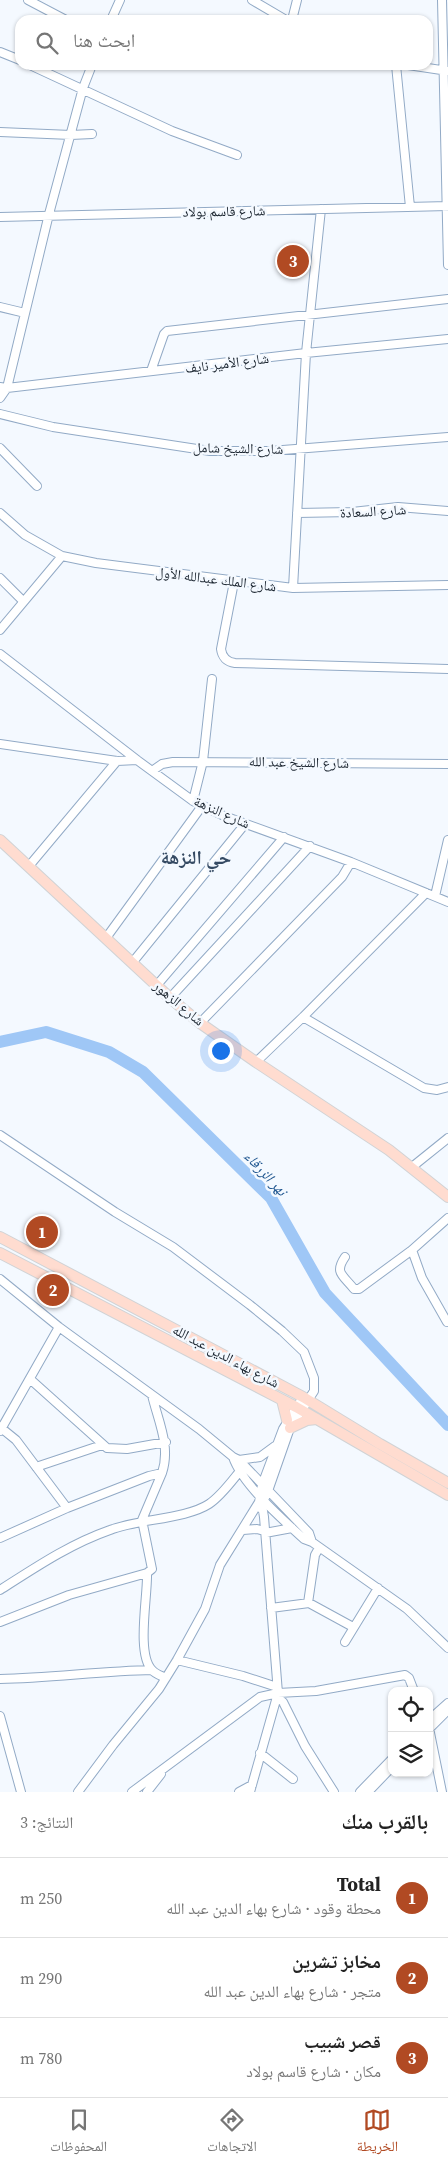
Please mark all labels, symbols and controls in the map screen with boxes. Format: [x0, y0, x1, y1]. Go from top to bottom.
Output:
search box [15, 15, 433, 70]
text: ابحث هنا [73, 27, 135, 53]
icon: search [33, 29, 61, 57]
street label: شارع قاسم بولاد [183, 200, 265, 222]
pin: 3 [277, 242, 309, 280]
street label: شارع الأمير نايف [184, 348, 270, 378]
street label: شارع الشيخ شامل [193, 437, 283, 459]
street label: شارع السعادة [339, 499, 407, 523]
street label: شارع الملك عبدالله الأول [154, 562, 278, 596]
street label: شارع الشيخ عبد الله [249, 751, 349, 773]
street label: شارع النزهة [191, 791, 253, 833]
district label: حي النزهة [161, 844, 231, 873]
street label: شارع الزهور [148, 975, 209, 1030]
your location [208, 1038, 234, 1064]
water label: نهر الزرقاء [240, 1146, 294, 1202]
pin: 1 [26, 1213, 58, 1251]
pin: 2 [37, 1271, 69, 1309]
street label: شارع بهاء الدين عبد الله [169, 1319, 283, 1393]
map controls [388, 1687, 433, 1777]
button: locate [388, 1687, 433, 1732]
button: layers [388, 1732, 433, 1777]
text: بالقرب منك [342, 1807, 428, 1836]
text: النتائج: 3 [20, 1811, 73, 1833]
text: Total [337, 1871, 381, 1897]
text: 250 m [20, 1887, 62, 1909]
text: 1 [408, 1887, 416, 1909]
text: محطة وقود · شارع بهاء الدين عبد الله [166, 1897, 381, 1919]
text: مخابز تشرين [292, 1948, 381, 1974]
text: 290 m [20, 1967, 62, 1989]
text: 2 [408, 1967, 416, 1989]
text: متجر · شارع بهاء الدين عبد الله [203, 1980, 381, 2002]
text: قصر شبيب [304, 2028, 381, 2054]
text: 780 m [20, 2047, 62, 2069]
text: 3 [408, 2047, 416, 2069]
text: مكان · شارع قاسم بولاد [246, 2060, 381, 2082]
tab: المحفوظات [50, 2106, 107, 2160]
tab: الاتجاهات [207, 2106, 257, 2160]
tab: الخريطة [357, 2106, 398, 2160]

